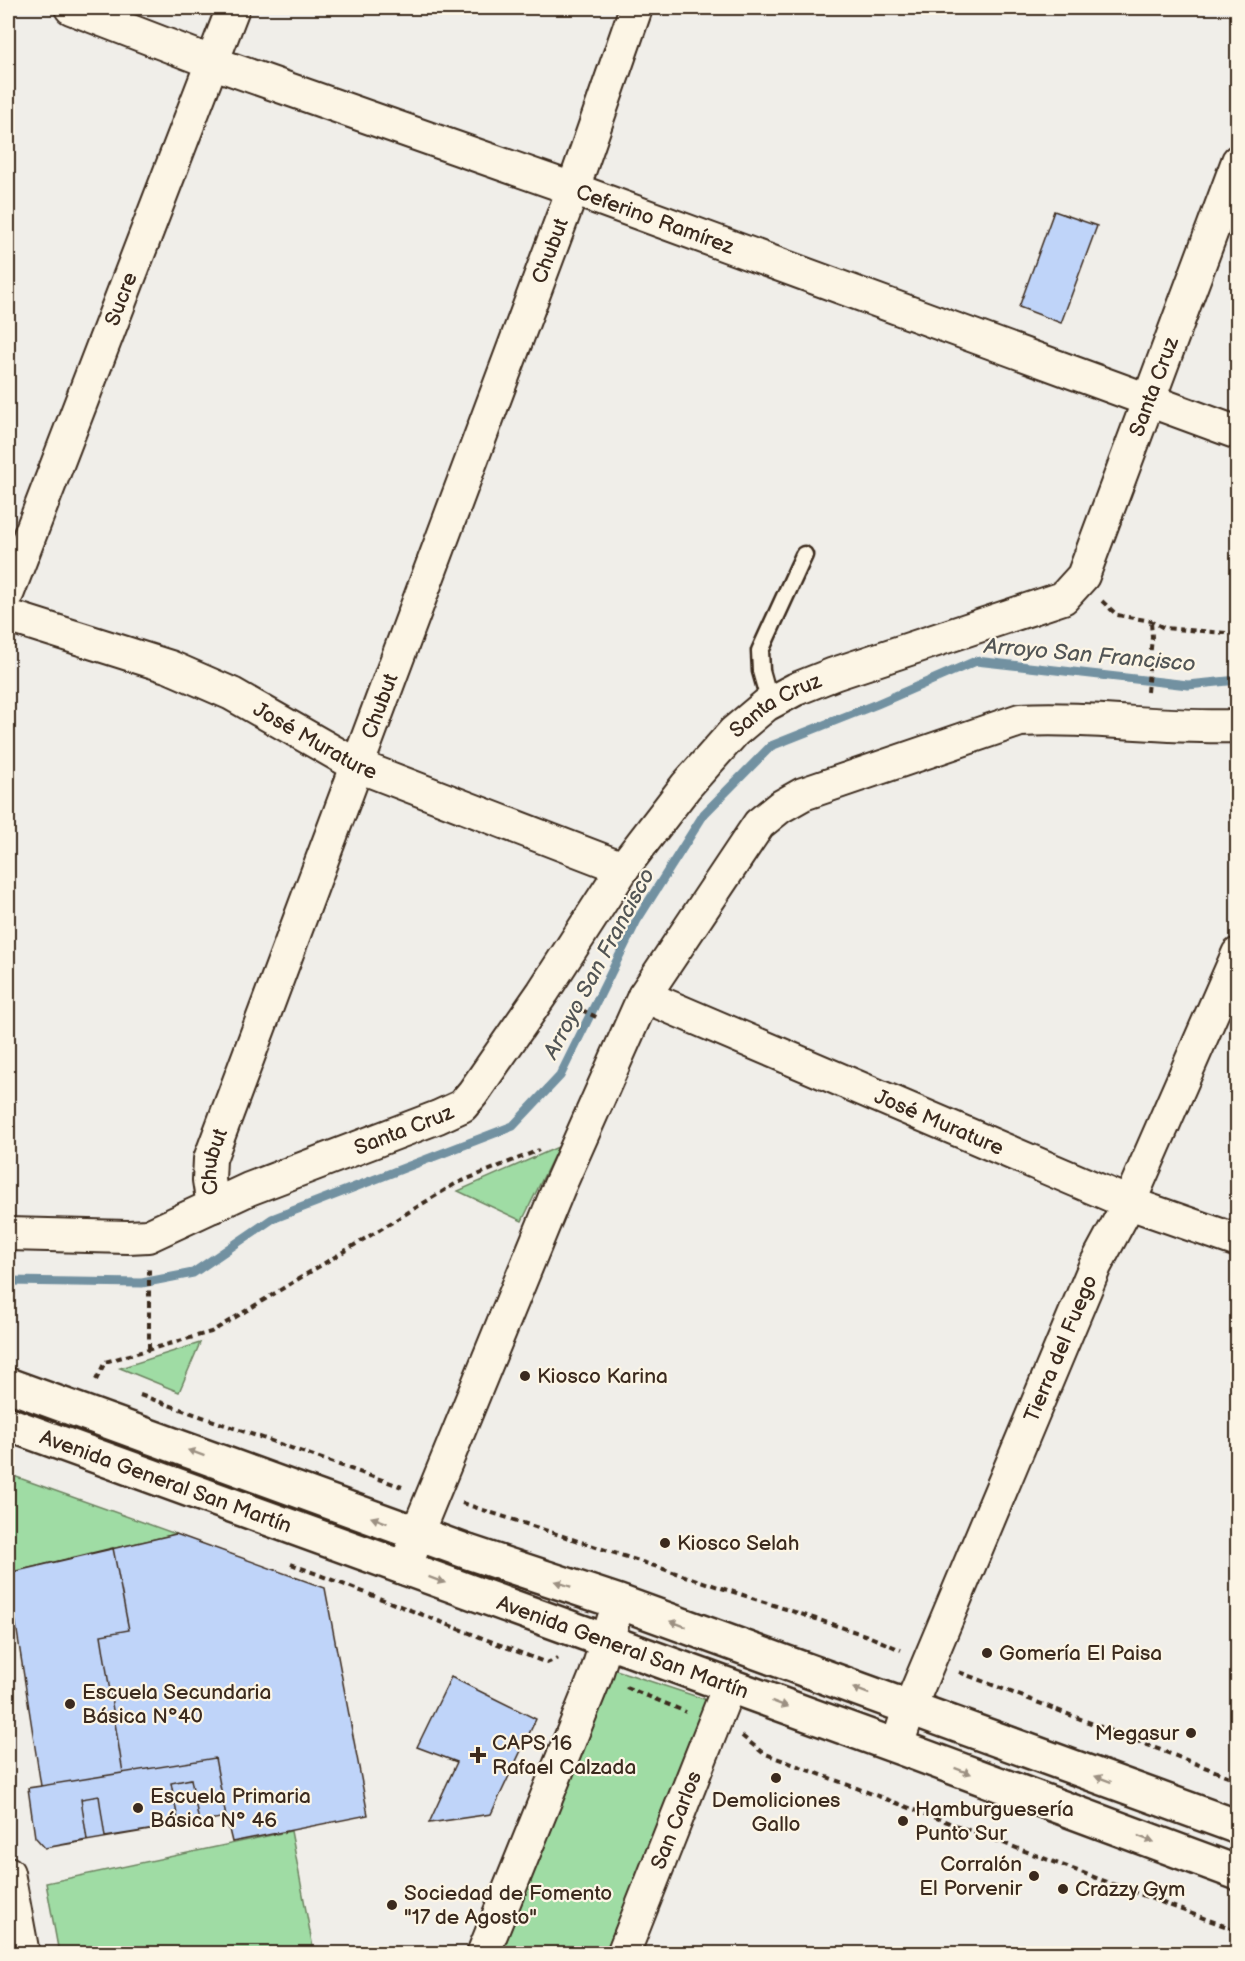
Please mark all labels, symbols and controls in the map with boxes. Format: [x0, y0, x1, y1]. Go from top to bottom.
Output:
street label: Ceferino Ramírez [572, 179, 738, 260]
street label: Chubut [527, 214, 574, 287]
street label: Sucre [100, 269, 143, 329]
street label: Santa Cruz [1124, 333, 1184, 440]
water label: Arroyo San Francisco [982, 633, 1197, 678]
street label: Santa Cruz [724, 668, 826, 743]
street label: Chubut [356, 669, 404, 742]
street label: José Murature [249, 697, 380, 785]
water label: Arroyo San Francisco [537, 864, 661, 1064]
street label: José Murature [871, 1084, 1007, 1161]
street label: Santa Cruz [351, 1099, 458, 1161]
street label: Chubut [197, 1125, 233, 1197]
street label: Tierra del Fuego [1019, 1271, 1103, 1426]
place label: Kiosco Karina [537, 1364, 668, 1389]
marker: Kiosco Karina [518, 1369, 532, 1383]
street label: Avenida General San Martín [37, 1425, 295, 1539]
one-way arrow [187, 1448, 205, 1458]
one-way arrow [370, 1514, 388, 1524]
place label: Kiosco Selah [677, 1531, 799, 1556]
marker: Kiosco Selah [658, 1536, 672, 1550]
one-way arrow [428, 1576, 446, 1586]
one-way arrow [554, 1578, 572, 1588]
street label: Avenida General San Martín [493, 1590, 752, 1705]
one-way arrow [669, 1618, 687, 1628]
place label: Gomería El Paisa [999, 1641, 1162, 1666]
marker: Gomería El Paisa [980, 1646, 994, 1660]
place label: Escuela Secundaria Básica N°40 [82, 1680, 271, 1729]
one-way arrow [852, 1685, 870, 1695]
marker: Escuela Secundaria Básica N°40 [63, 1697, 77, 1711]
one-way arrow [771, 1700, 789, 1710]
place label: Megasur [1095, 1721, 1179, 1746]
marker: Megasur [1184, 1726, 1198, 1740]
place label: CAPS 16 Rafael Calzada [492, 1731, 636, 1780]
marker: CAPS 16 Rafael Calzada [469, 1746, 487, 1764]
one-way arrow [955, 1766, 973, 1776]
street label: San Carlos [646, 1768, 707, 1873]
marker: Demoliciones Gallo [769, 1771, 783, 1785]
one-way arrow [1094, 1773, 1112, 1783]
place label: Escuela Primaria Básica N° 46 [150, 1784, 311, 1833]
place label: Demoliciones Gallo [711, 1788, 841, 1837]
place label: Hamburguesería Punto Sur [915, 1797, 1074, 1846]
marker: Escuela Primaria Básica N° 46 [131, 1801, 145, 1815]
marker: Hamburguesería Punto Sur [896, 1814, 910, 1828]
one-way arrow [1137, 1835, 1155, 1845]
place label: Corralón El Porvenir [919, 1852, 1022, 1901]
marker: Corralón El Porvenir [1027, 1869, 1041, 1883]
place label: Crazzy Gym [1075, 1877, 1185, 1902]
place label: Sociedad de Fomento "17 de Agosto" [404, 1881, 612, 1930]
marker: Crazzy Gym [1056, 1882, 1070, 1896]
marker: Sociedad de Fomento "17 de Agosto" [385, 1898, 399, 1912]

